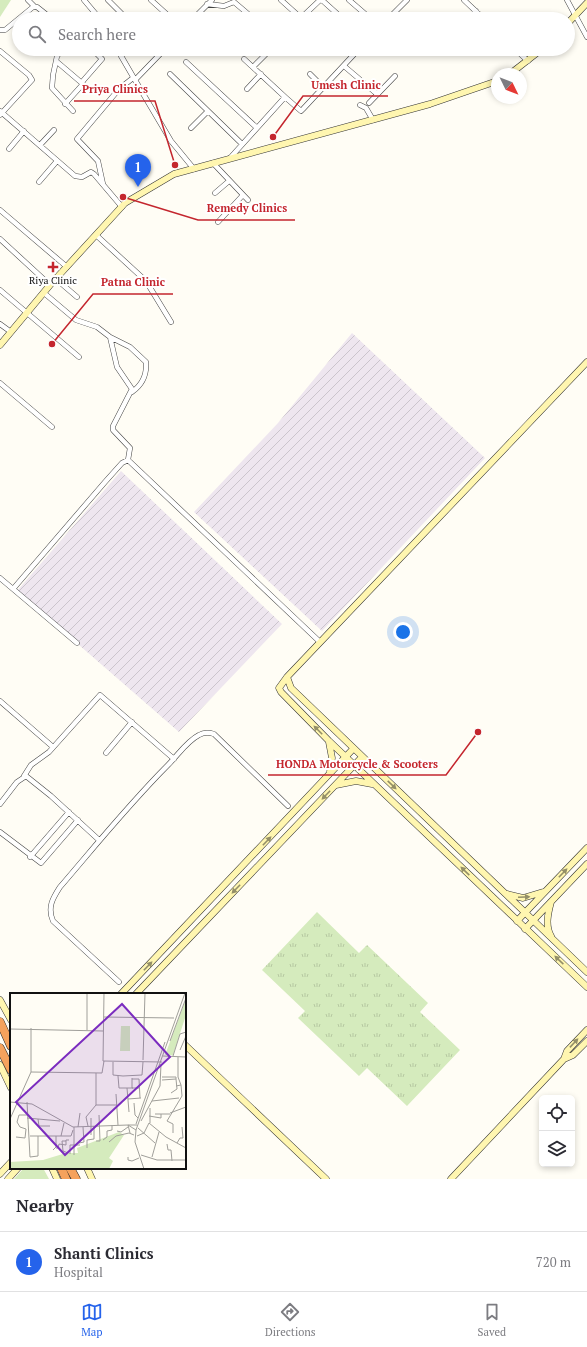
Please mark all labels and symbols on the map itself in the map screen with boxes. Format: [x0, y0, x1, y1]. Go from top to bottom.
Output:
north arrow [491, 68, 527, 104]
callout: Umesh Clinic [303, 73, 388, 96]
callout: Priya Clinics [74, 78, 155, 101]
text: Umesh Clinic [311, 78, 381, 92]
text: Priya Clinics [82, 82, 148, 96]
pin: 1 [125, 154, 151, 187]
callout: Remedy Clinics [198, 197, 295, 220]
text: Remedy Clinics [207, 201, 287, 215]
marker: Riya Clinic [47, 261, 59, 273]
callout: Patna Clinic [93, 271, 173, 294]
place label: Riya Clinic [29, 274, 77, 287]
text: Patna Clinic [101, 275, 166, 289]
your location [393, 622, 413, 642]
one-way arrow [313, 725, 323, 735]
callout: HONDA Motorcycle & Scooters [268, 752, 446, 775]
text: HONDA Motorcycle & Scooters [276, 757, 438, 771]
one-way arrow [387, 780, 397, 790]
one-way arrow [321, 790, 331, 800]
one-way arrow [262, 836, 271, 846]
one-way arrow [460, 866, 470, 876]
one-way arrow [558, 868, 567, 877]
one-way arrow [231, 884, 241, 894]
one-way arrow [518, 893, 530, 900]
one-way arrow [554, 956, 564, 965]
one-way arrow [143, 961, 153, 971]
inset map [10, 993, 186, 1169]
one-way arrow [570, 1038, 579, 1049]

